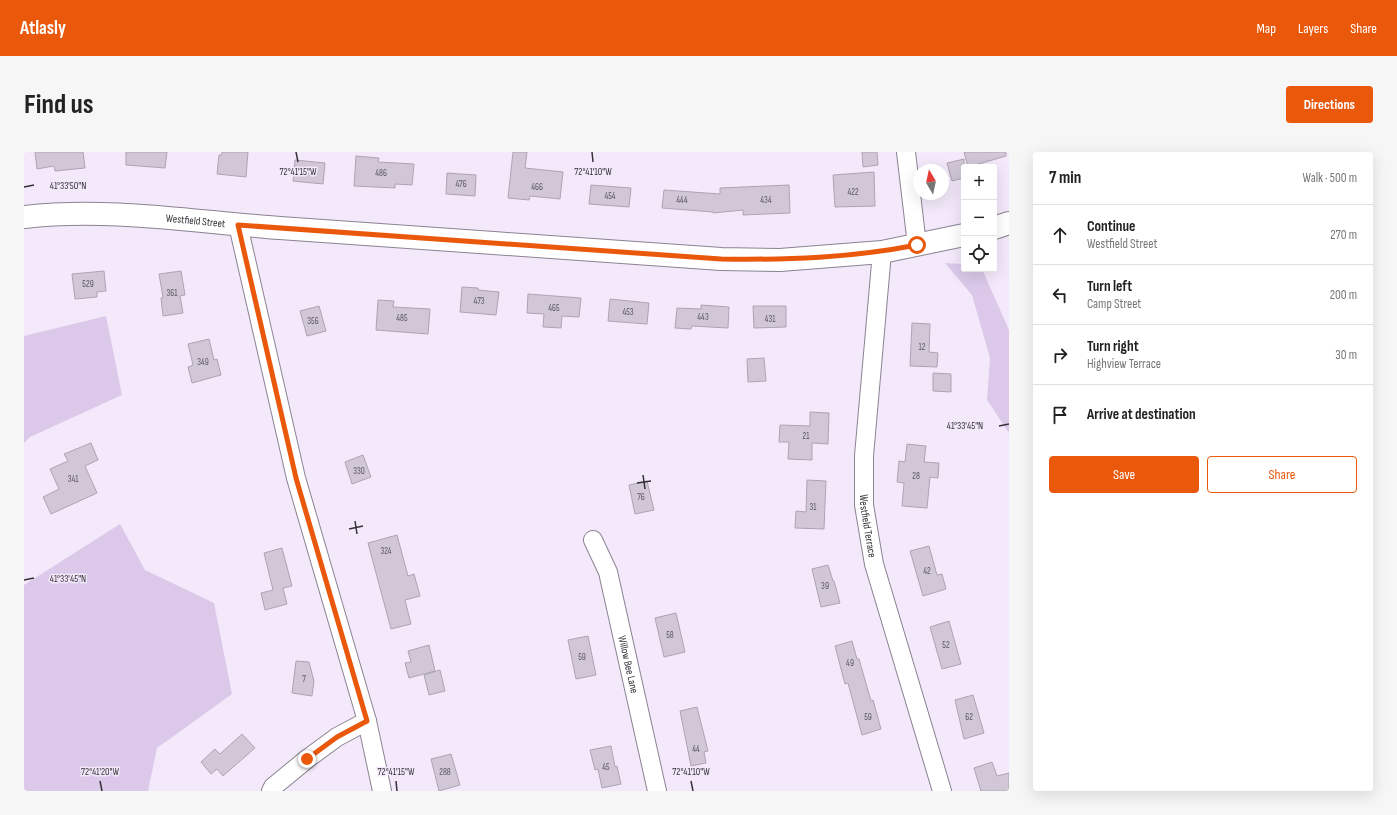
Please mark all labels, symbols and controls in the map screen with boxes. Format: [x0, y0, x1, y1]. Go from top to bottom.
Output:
text: Atlasly [20, 17, 66, 40]
text: Map [1256, 20, 1276, 37]
text: Layers [1298, 20, 1328, 37]
text: Share [1350, 20, 1377, 37]
button: Directions [1286, 86, 1373, 123]
text: Find us [24, 88, 93, 121]
north arrow [913, 164, 949, 200]
map controls [961, 164, 997, 272]
button: + [961, 164, 997, 200]
text: 72°41'15"W [280, 166, 317, 178]
text: 72°41'10"W [574, 166, 612, 178]
house number: 486 [375, 168, 387, 179]
text: 7 min [1049, 168, 1081, 188]
text: Walk · 500 m [1303, 170, 1357, 186]
house number: 476 [455, 179, 467, 190]
text: 41°33'50"N [50, 180, 86, 192]
house number: 466 [531, 182, 543, 193]
house number: 422 [847, 187, 859, 198]
house number: 454 [604, 191, 616, 202]
house number: 444 [676, 195, 688, 206]
house number: 434 [760, 195, 772, 206]
button: − [961, 200, 997, 236]
street label: Westfield Street [165, 212, 227, 230]
text: Continue [1087, 217, 1136, 236]
icon: ahead [1049, 224, 1071, 246]
text: 270 m [1330, 227, 1357, 243]
route start [908, 236, 926, 254]
button: locate [961, 236, 997, 272]
text: Westfield Street [1087, 236, 1157, 252]
text: Turn left [1087, 277, 1132, 296]
house number: 529 [82, 279, 94, 290]
icon: left [1049, 284, 1071, 306]
text: 200 m [1330, 287, 1357, 303]
house number: 361 [167, 288, 178, 299]
house number: 473 [473, 296, 485, 307]
text: Camp Street [1087, 296, 1141, 312]
house number: 465 [548, 303, 560, 314]
house number: 453 [622, 307, 634, 318]
house number: 443 [697, 312, 709, 323]
house number: 485 [396, 313, 408, 324]
house number: 431 [765, 314, 776, 325]
house number: 356 [307, 316, 319, 327]
text: Turn right [1087, 337, 1139, 356]
house number: 12 [919, 342, 926, 353]
icon: right [1049, 344, 1071, 366]
text: 30 m [1335, 347, 1357, 363]
text: Highview Terrace [1087, 356, 1161, 372]
house number: 349 [197, 357, 209, 368]
icon: arrive [1049, 404, 1071, 426]
text: Arrive at destination [1087, 405, 1196, 424]
text: 41°33'45"N [947, 420, 983, 432]
house number: 21 [803, 431, 810, 442]
button: Save [1049, 456, 1199, 493]
button: Share [1207, 456, 1357, 493]
house number: 330 [353, 466, 365, 477]
house number: 28 [912, 471, 920, 482]
house number: 341 [68, 474, 79, 485]
house number: 76 [637, 492, 645, 503]
street label: Westfield Terrace [857, 494, 879, 559]
house number: 31 [810, 502, 817, 513]
house number: 324 [380, 546, 392, 557]
house number: 42 [923, 566, 931, 577]
text: 41°33'45"N [50, 573, 86, 585]
house number: 39 [821, 581, 829, 592]
house number: 58 [666, 630, 674, 641]
street label: Willow Bee Lane [615, 634, 641, 695]
house number: 52 [942, 640, 950, 651]
house number: 59 [578, 652, 586, 663]
house number: 49 [846, 658, 854, 669]
house number: 7 [302, 674, 306, 685]
house number: 59 [864, 712, 872, 723]
house number: 62 [965, 712, 973, 723]
house number: 44 [692, 744, 700, 755]
route end [298, 750, 316, 768]
house number: 45 [602, 762, 610, 773]
text: 72°41'20"W [81, 766, 119, 778]
text: 72°41'15"W [378, 766, 415, 778]
text: 72°41'10"W [672, 766, 710, 778]
house number: 288 [439, 767, 451, 778]

